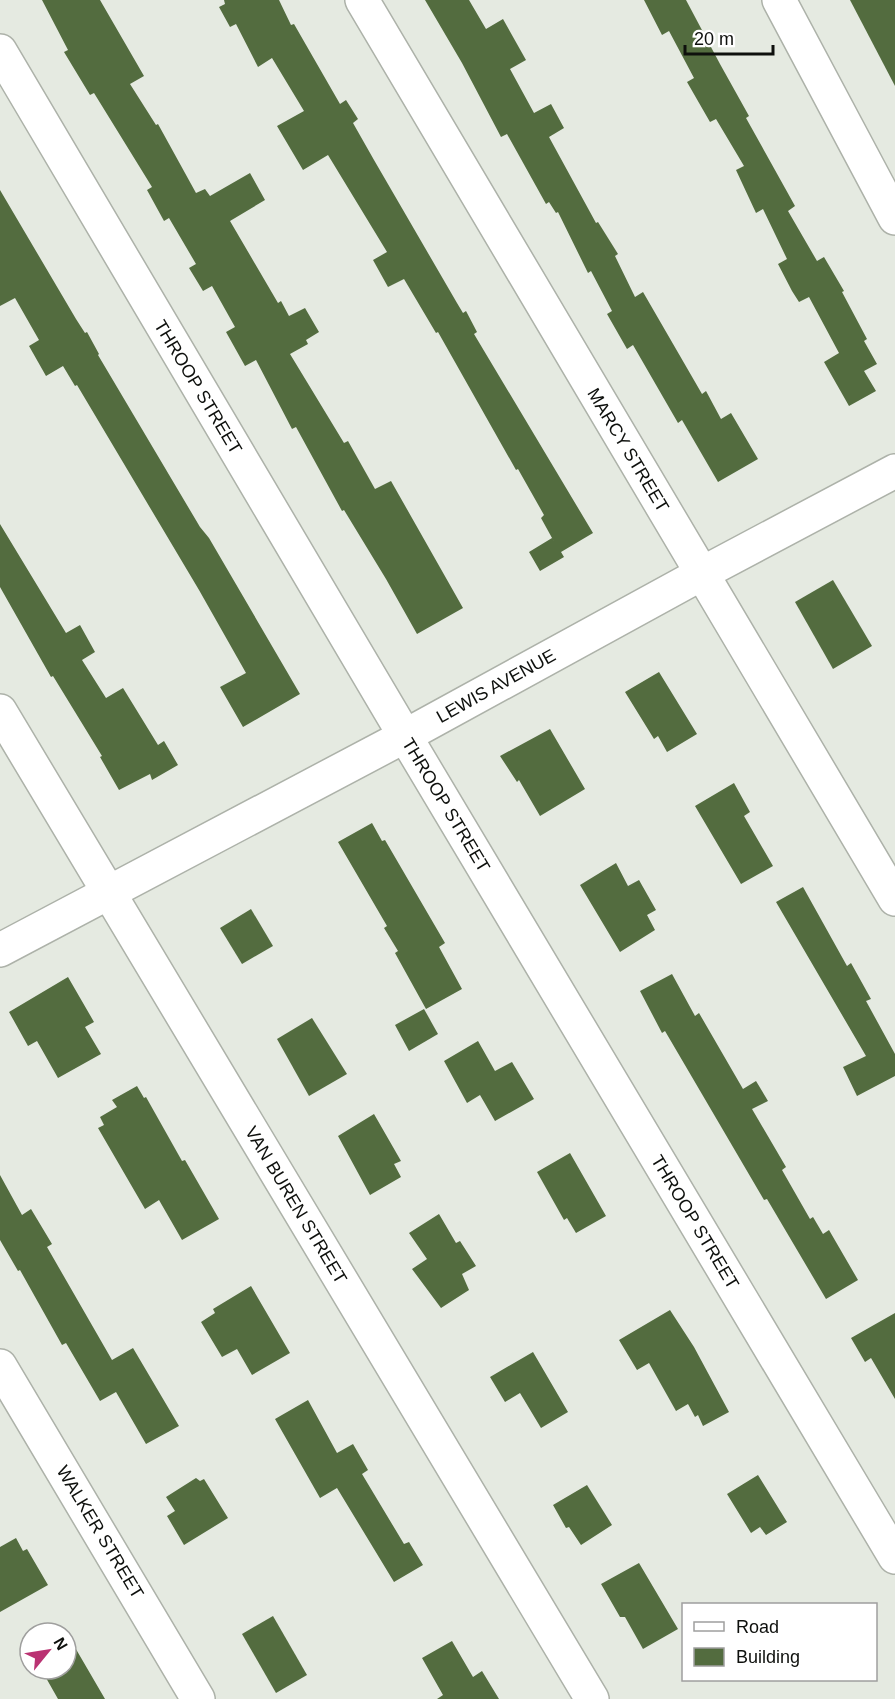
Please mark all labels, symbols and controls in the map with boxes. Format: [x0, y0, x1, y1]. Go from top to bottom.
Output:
scale bar [685, 18, 774, 56]
text: 20 m [694, 29, 734, 49]
street label: THROOP STREET [150, 316, 246, 458]
street label: MARCY STREET [583, 385, 673, 515]
street label: LEWIS AVENUE [433, 645, 559, 727]
street label: THROOP STREET [398, 734, 494, 876]
street label: VAN BUREN STREET [241, 1123, 351, 1287]
street label: THROOP STREET [647, 1151, 743, 1293]
street label: WALKER STREET [52, 1462, 148, 1602]
legend [682, 1603, 877, 1681]
text: Road [736, 1617, 779, 1637]
north arrow [18, 1621, 78, 1681]
text: N [50, 1634, 71, 1653]
text: Building [736, 1647, 800, 1667]

